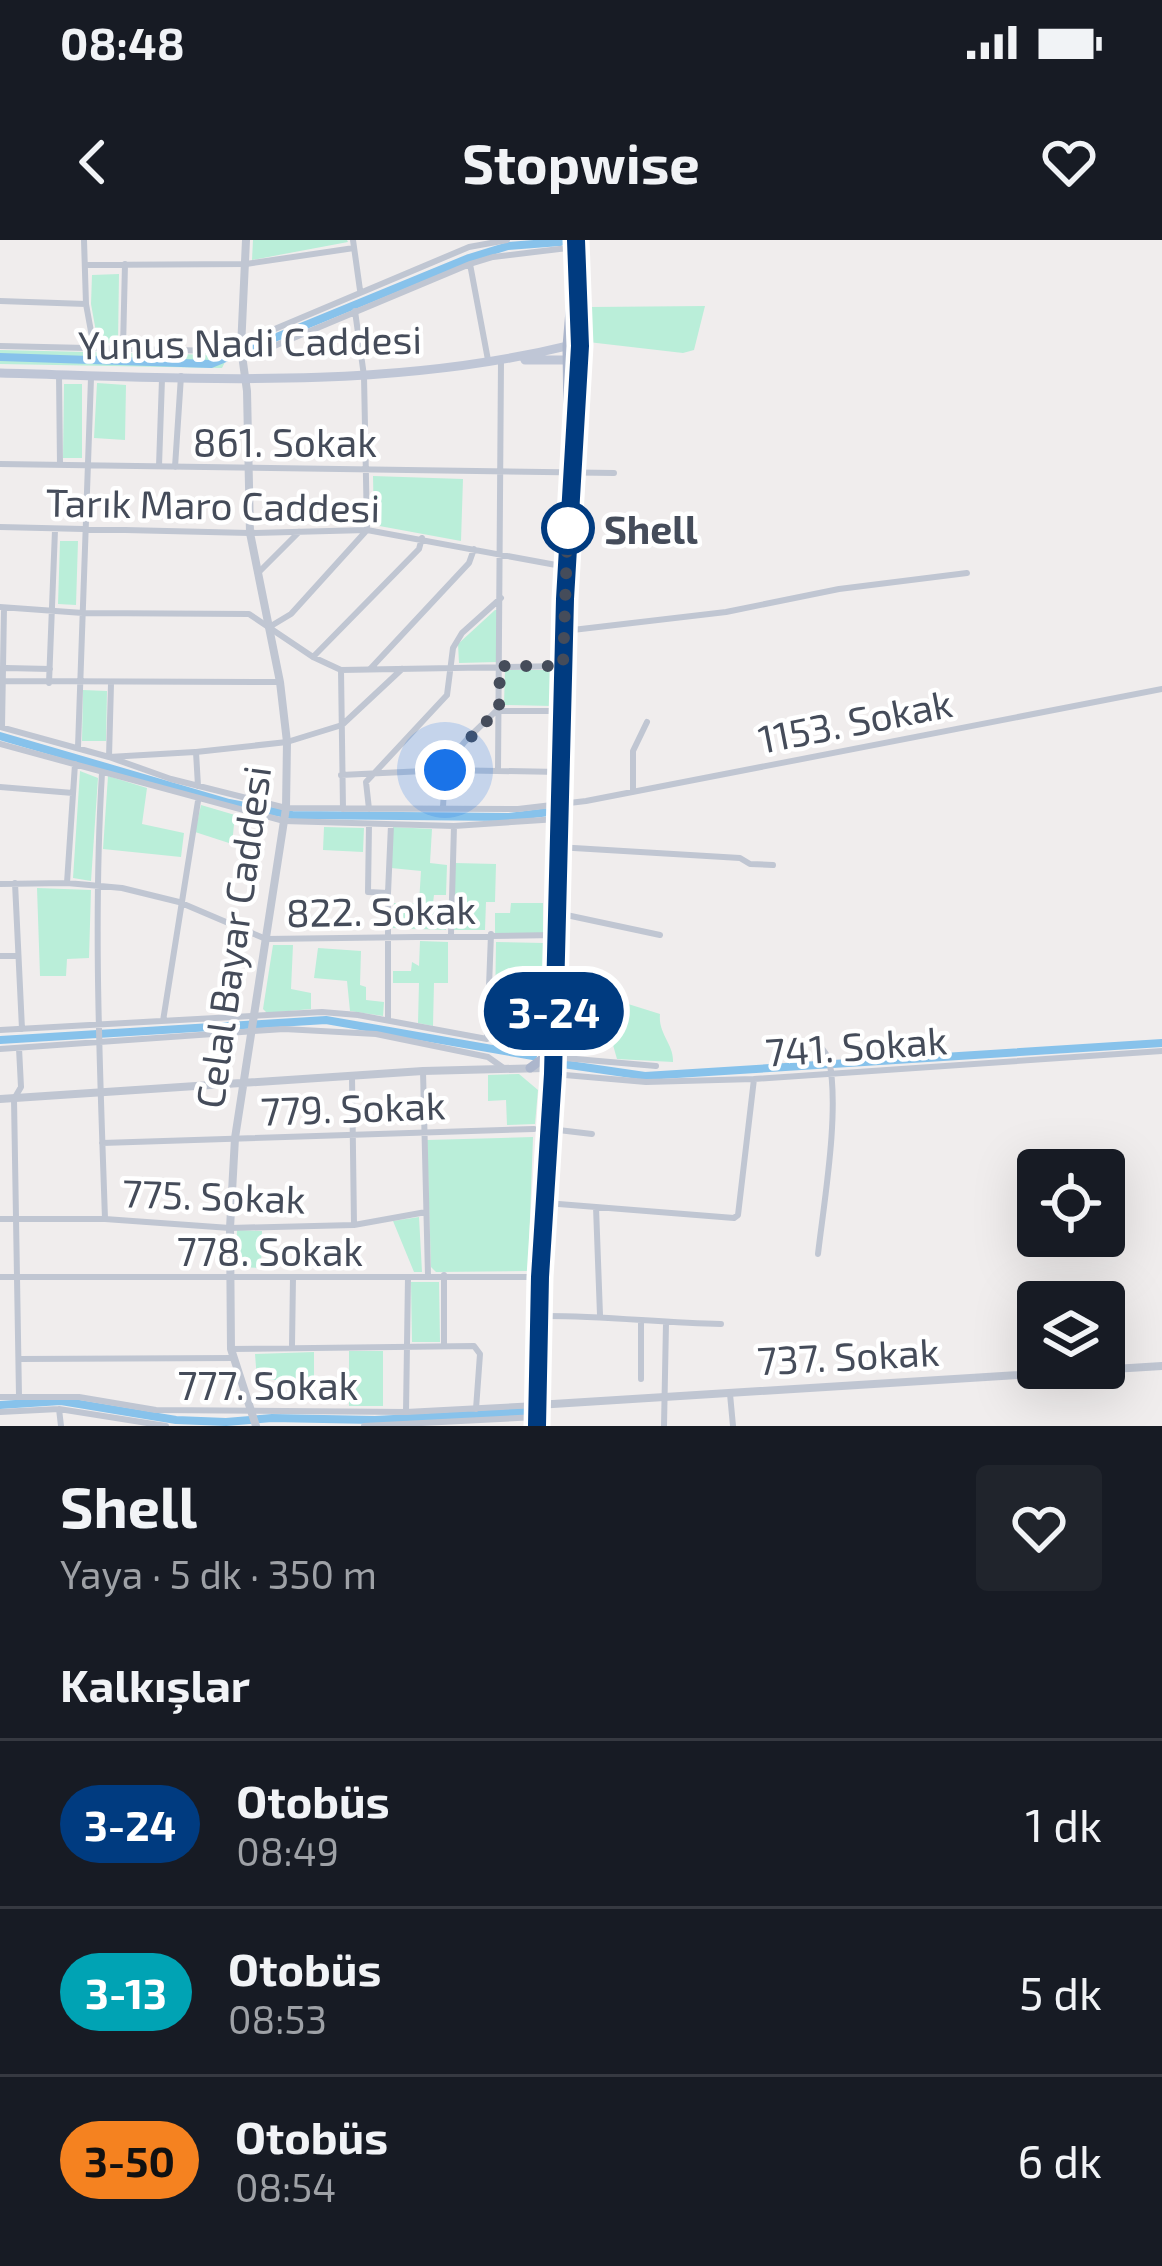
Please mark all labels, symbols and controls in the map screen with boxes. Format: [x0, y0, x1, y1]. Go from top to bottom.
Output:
text: 08:48 [60, 15, 185, 69]
icon: back [60, 129, 126, 195]
icon: heart [1036, 129, 1102, 195]
text: Stopwise [462, 130, 700, 195]
street label: Yunus Nadi Caddesi [78, 315, 422, 367]
street label: 861. Sokak [193, 418, 377, 465]
street label: Tarık Maro Caddesi [45, 478, 381, 530]
marker: Shell [543, 503, 593, 553]
place label: Shell [604, 505, 698, 552]
street label: 1153. Sokak [754, 678, 956, 762]
your location [415, 740, 475, 800]
street label: Celal Bayar Caddesi [185, 763, 279, 1111]
street label: 822. Sokak [285, 885, 477, 935]
line badge: 3-24 [470, 972, 638, 1050]
text: 3-24 [508, 986, 600, 1036]
street label: 741. Sokak [763, 1015, 949, 1075]
street label: 779. Sokak [260, 1080, 446, 1134]
map controls [1017, 1149, 1125, 1389]
button: locate [1017, 1149, 1125, 1257]
street label: 775. Sokak [121, 1168, 307, 1222]
street label: 778. Sokak [177, 1227, 363, 1274]
button: layers [1017, 1281, 1125, 1389]
street label: 737. Sokak [756, 1327, 941, 1383]
street label: 777. Sokak [178, 1361, 359, 1408]
button: heart [976, 1465, 1102, 1591]
text: Shell [60, 1471, 197, 1539]
text: Yaya · 5 dk · 350 m [60, 1550, 377, 1597]
text: Kalkışlar [60, 1657, 250, 1711]
text: Otobüs [236, 1773, 390, 1827]
text: 1 dk [1025, 1797, 1102, 1851]
text: 3-24 [84, 1799, 176, 1849]
text: 08:49 [236, 1827, 339, 1874]
text: Otobüs [228, 1941, 381, 1995]
text: 5 dk [1019, 1965, 1102, 2019]
text: 3-13 [85, 1967, 167, 2017]
text: 08:53 [228, 1995, 327, 2042]
text: Otobüs [235, 2109, 388, 2163]
text: 6 dk [1018, 2133, 1102, 2187]
text: 3-50 [84, 2135, 175, 2185]
text: 08:54 [235, 2163, 336, 2210]

